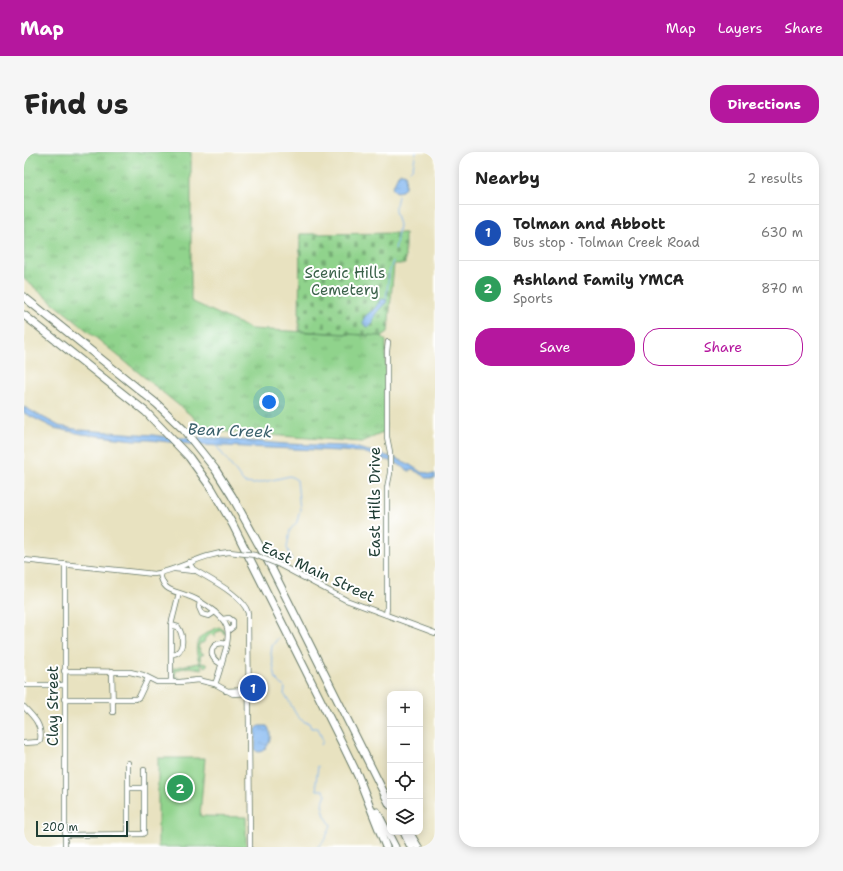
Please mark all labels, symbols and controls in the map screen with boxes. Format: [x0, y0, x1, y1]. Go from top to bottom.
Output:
text: Map [20, 16, 64, 41]
text: Map [666, 19, 696, 37]
text: Layers [718, 19, 762, 37]
text: Share [784, 19, 823, 37]
text: Find us [24, 85, 129, 123]
button: Directions [710, 85, 819, 123]
text: Nearby [475, 167, 540, 189]
text: 2 results [747, 170, 803, 187]
text: Tolman and Abbott [513, 214, 665, 234]
text: 1 [485, 224, 491, 241]
text: 630 m [761, 224, 803, 241]
text: Bus stop · Tolman Creek Road [513, 234, 700, 251]
park label: Scenic Hills Cemetery [305, 263, 385, 300]
text: Ashland Family YMCA [513, 270, 684, 290]
text: 2 [483, 280, 493, 297]
text: 870 m [761, 280, 803, 297]
text: Sports [513, 290, 553, 307]
button: Save [475, 328, 635, 366]
button: Share [643, 328, 803, 366]
your location [259, 392, 279, 412]
water label: Bear Creek [187, 419, 273, 442]
street label: East Hills Drive [365, 447, 385, 557]
street label: East Main Street [258, 537, 378, 607]
street label: Clay Street [43, 666, 63, 746]
pin: 1 [240, 673, 266, 703]
map controls [387, 691, 423, 835]
button: + [387, 691, 423, 727]
button: − [387, 727, 423, 763]
button: locate [387, 763, 423, 799]
pin: 2 [167, 773, 193, 803]
button: layers [387, 799, 423, 835]
scale bar [36, 819, 128, 838]
text: 200 m [42, 820, 78, 835]

